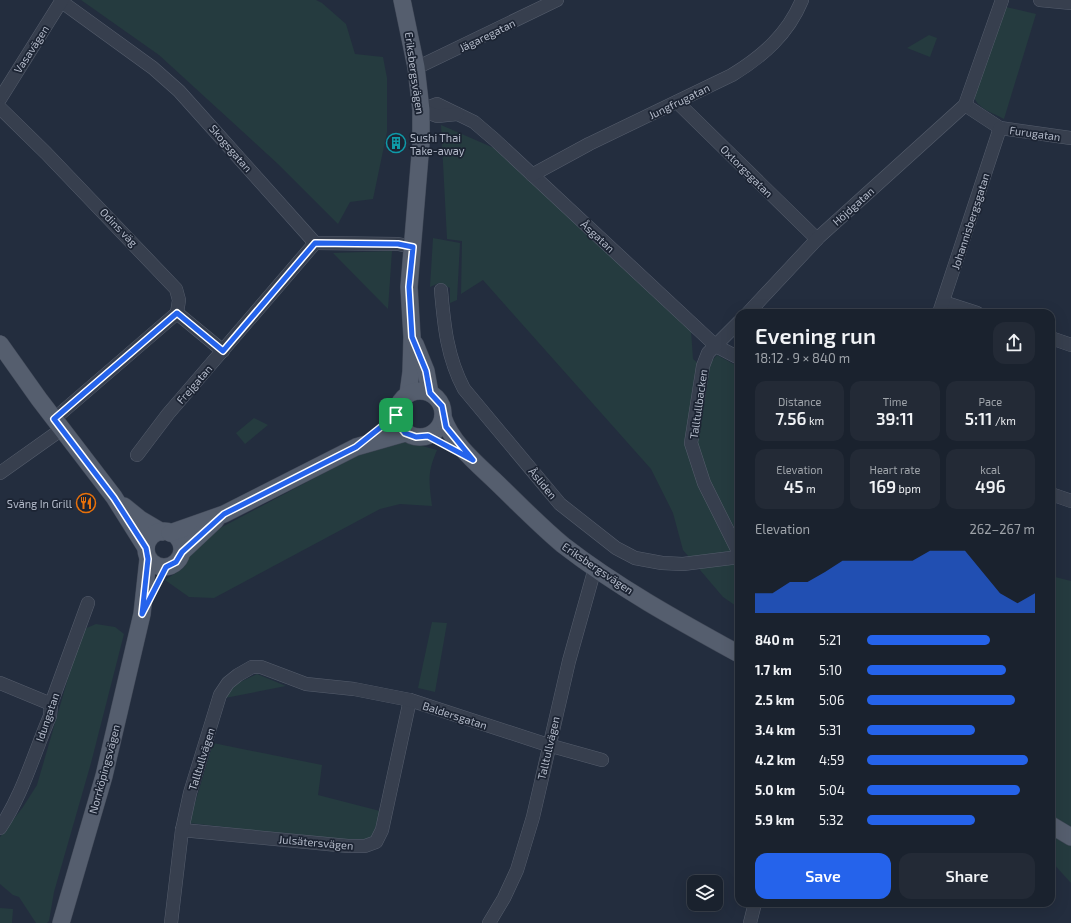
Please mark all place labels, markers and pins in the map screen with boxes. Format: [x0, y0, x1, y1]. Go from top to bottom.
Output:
place label: Sushi Thai Take-away [410, 131, 465, 157]
building icon: Sushi Thai Take-away [385, 132, 407, 154]
pin [379, 398, 413, 432]
restaurant icon: Sväng In Grill [75, 492, 97, 514]
place label: Sväng In Grill [7, 497, 73, 510]

